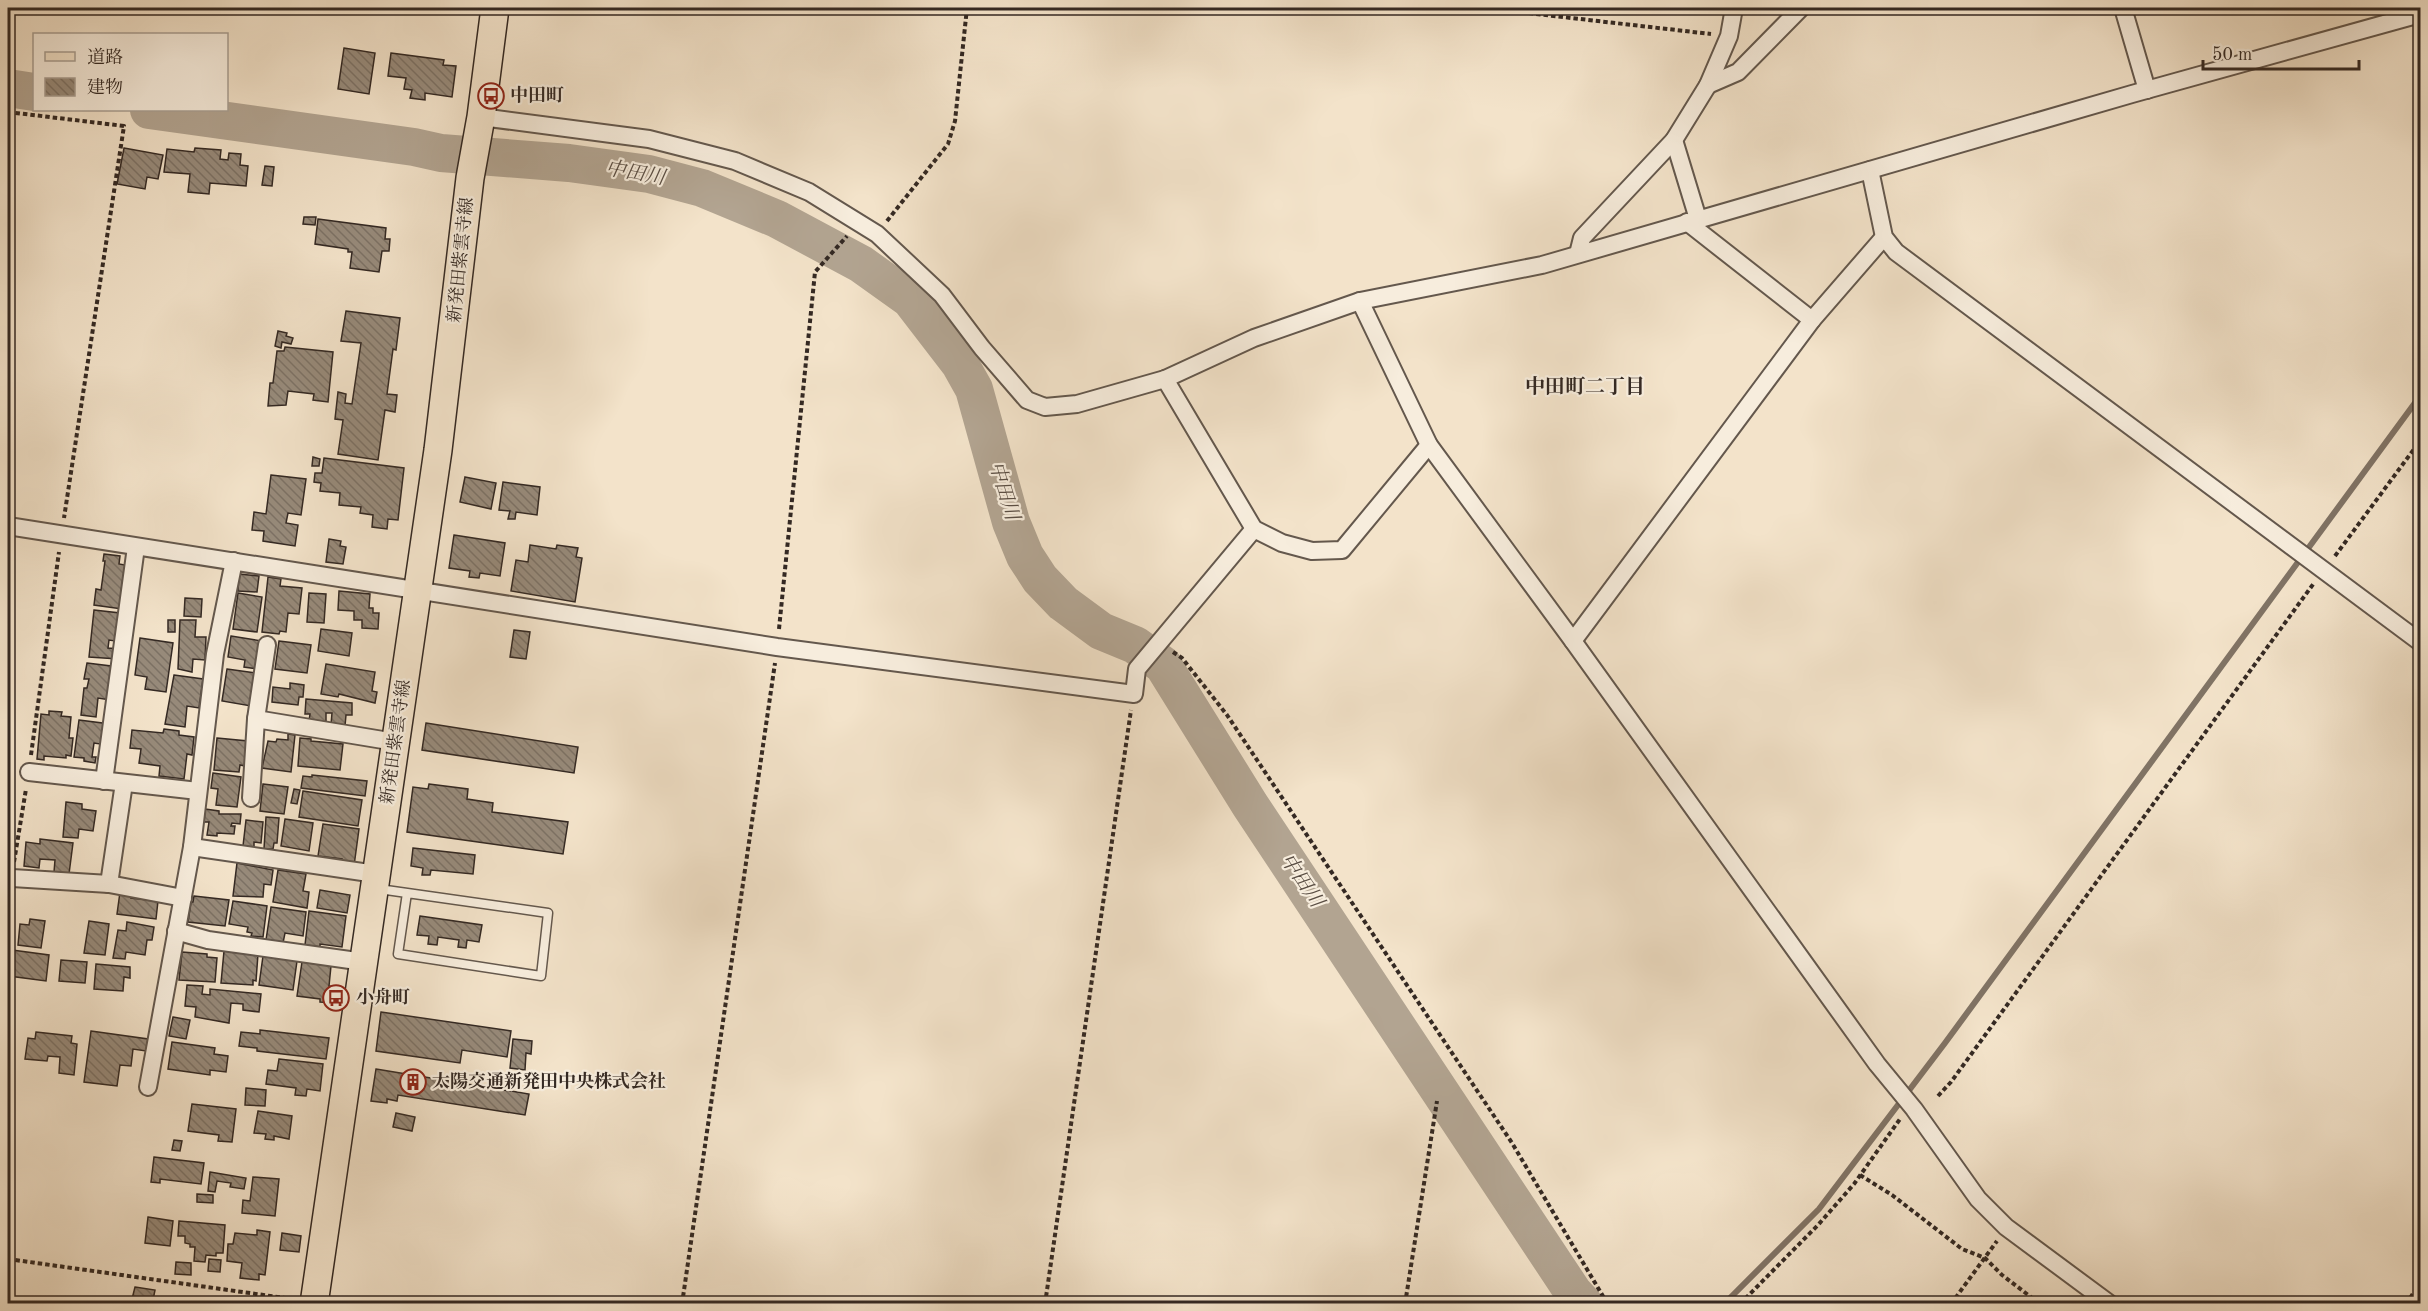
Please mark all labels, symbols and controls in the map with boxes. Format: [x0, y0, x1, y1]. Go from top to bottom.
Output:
legend [33, 33, 228, 111]
scale bar [2203, 33, 2359, 71]
text: 50 m [2212, 46, 2252, 64]
text: 道路 [87, 47, 123, 67]
text: 建物 [87, 77, 123, 97]
bus stop icon: 中田町 [476, 81, 506, 111]
place label: 中田町 [510, 85, 564, 105]
water label: 中田川 [604, 157, 669, 189]
street label: 新発田紫雲寺線 [443, 196, 477, 324]
district label: 中田町二丁目 [1525, 376, 1645, 398]
water label: 中田川 [985, 459, 1024, 525]
street label: 新発田紫雲寺線 [376, 678, 414, 806]
water label: 中田川 [1276, 849, 1329, 913]
bus stop icon: 小舟町 [321, 983, 351, 1013]
place label: 小舟町 [356, 987, 410, 1007]
building icon: 太陽交通新発田中央株式会社 [398, 1067, 428, 1097]
place label: 太陽交通新発田中央株式会社 [432, 1071, 666, 1091]

